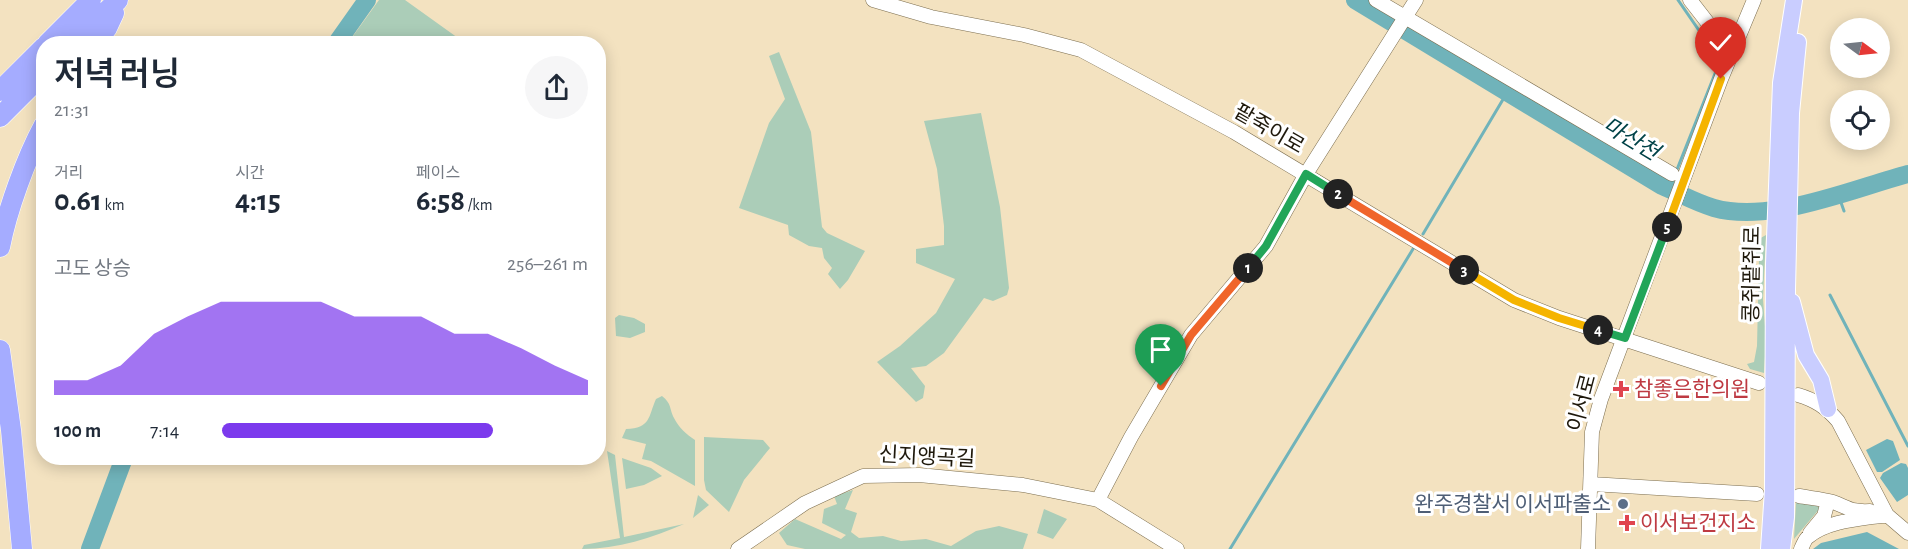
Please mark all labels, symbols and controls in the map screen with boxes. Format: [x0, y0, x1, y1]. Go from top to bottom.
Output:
pin [1695, 17, 1746, 79]
north arrow [1830, 18, 1890, 78]
map controls [1830, 18, 1890, 150]
icon: check [1704, 26, 1737, 59]
button: share [525, 56, 588, 119]
text: 저녁 러닝 [54, 59, 180, 92]
button: locate [1830, 90, 1890, 150]
text: 21:31 [54, 100, 90, 120]
street label: 팥죽이로 [1230, 100, 1308, 157]
water label: 마산천 [1599, 113, 1666, 165]
text: 거리 [54, 165, 83, 181]
text: 시간 [235, 165, 264, 181]
text: 페이스 [416, 165, 460, 181]
pin: 2 [1323, 179, 1353, 209]
text: 0.61 [54, 186, 102, 216]
text: 4:15 [235, 186, 281, 216]
text: 6:58 [416, 186, 465, 216]
text: 2 [1334, 186, 1342, 202]
text: km [102, 197, 125, 213]
text: /km [465, 197, 492, 213]
pin: 5 [1652, 212, 1682, 242]
text: 5 [1664, 219, 1670, 235]
street label: 콩쥐팥쥐로 [1740, 226, 1763, 322]
pin: 1 [1233, 253, 1263, 283]
text: 256–261 m [507, 254, 588, 274]
pin: 3 [1449, 255, 1479, 285]
text: 고도 상승 [54, 259, 131, 279]
text: 1 [1245, 260, 1251, 276]
text: 3 [1461, 262, 1467, 278]
pin: 4 [1583, 315, 1613, 345]
text: 4 [1594, 322, 1602, 338]
pin [1135, 324, 1186, 386]
icon: arrive [1144, 333, 1177, 366]
street label: 이서로 [1563, 372, 1600, 434]
place label: 참좋은한의원 [1634, 378, 1750, 400]
marker: 참좋은한의원 [1612, 380, 1630, 398]
text: 100 m [54, 421, 101, 441]
text: 7:14 [150, 421, 179, 441]
street label: 신지앵곡길 [878, 443, 976, 470]
place label: 완주경찰서 이서파출소 [1414, 493, 1611, 515]
marker: 완주경찰서 이서파출소 [1616, 497, 1630, 511]
place label: 이서보건지소 [1640, 512, 1756, 534]
marker: 이서보건지소 [1618, 514, 1636, 532]

